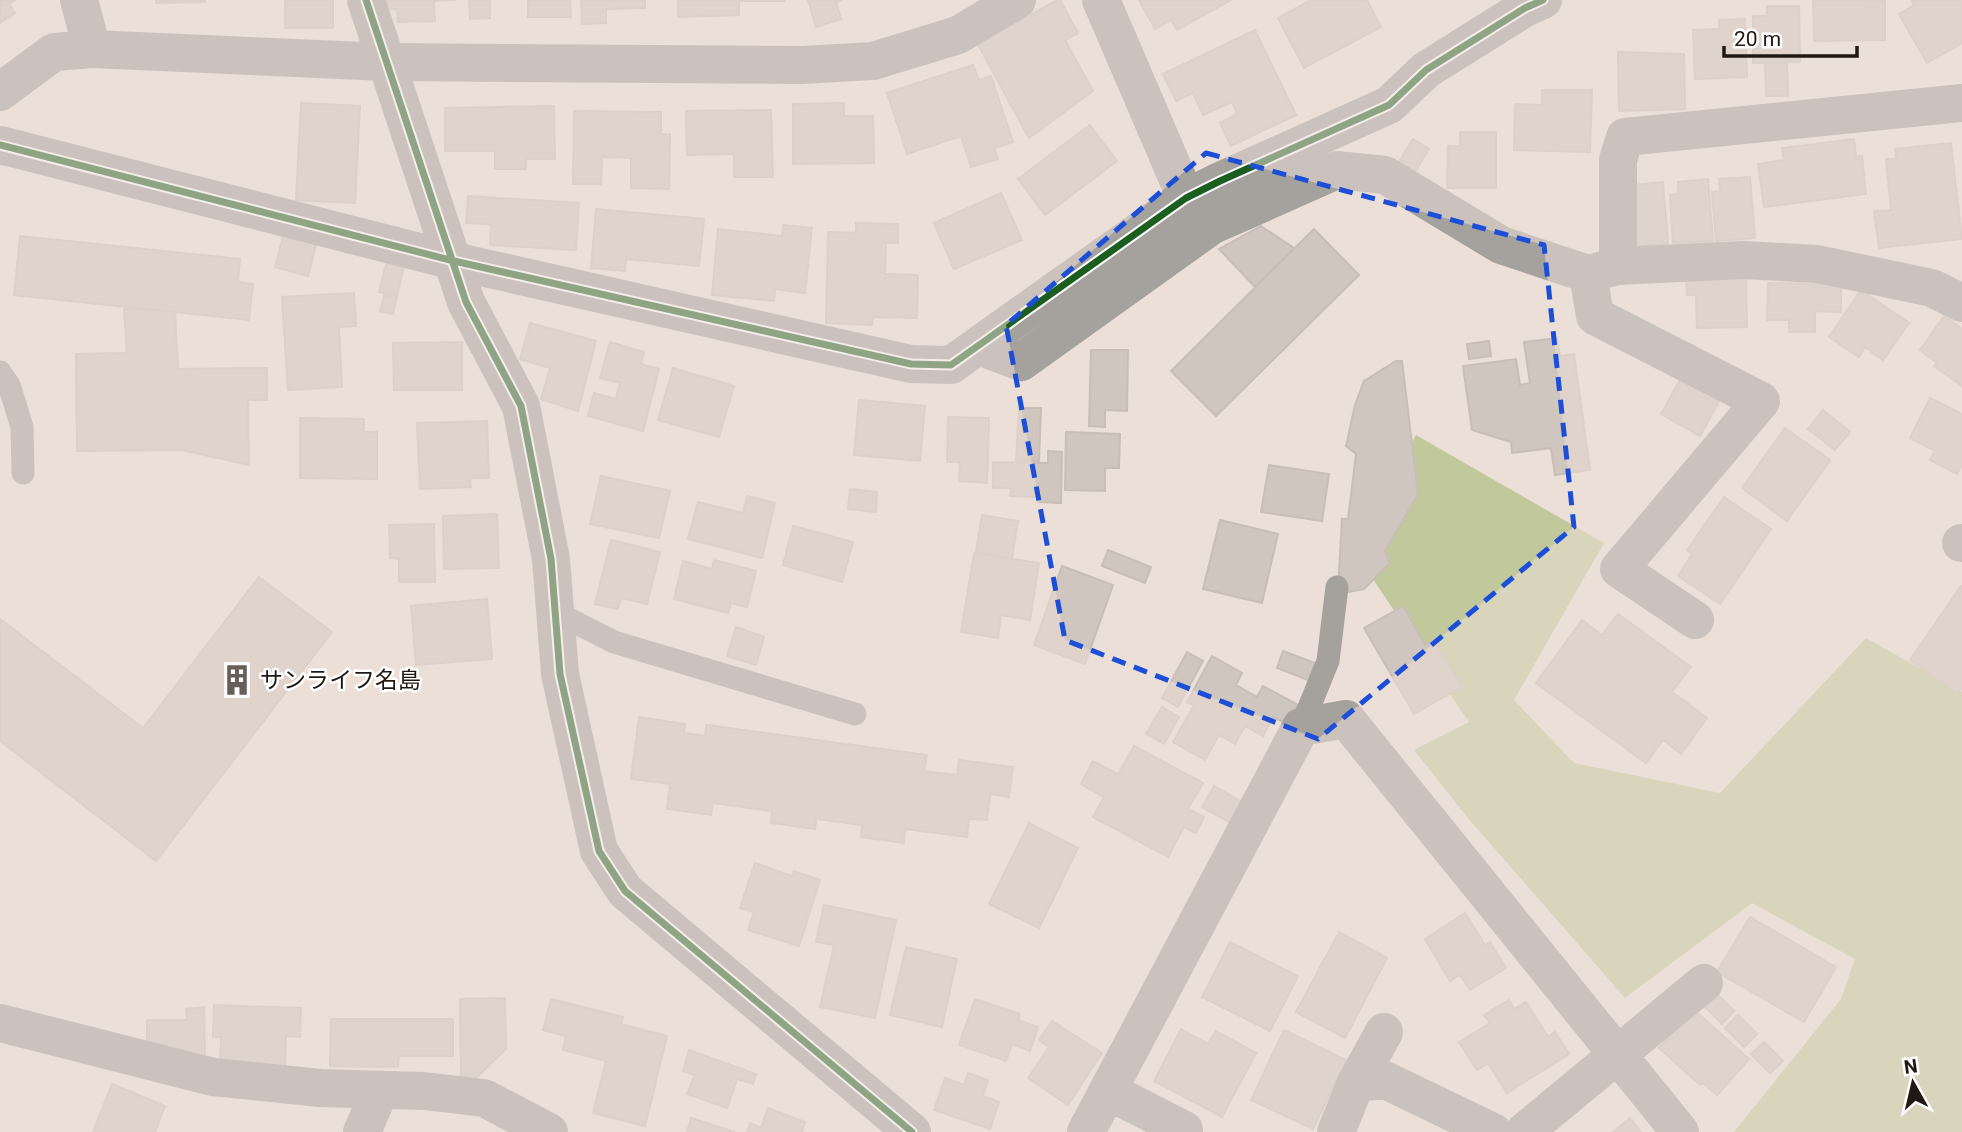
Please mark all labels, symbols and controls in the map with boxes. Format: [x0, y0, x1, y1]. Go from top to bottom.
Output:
scale bar [1724, 14, 1857, 58]
text: 20 m [1734, 27, 1781, 51]
building icon: サンライフ名島 [220, 663, 254, 697]
place label: サンライフ名島 [260, 667, 421, 694]
north arrow [1878, 1048, 1948, 1118]
text: N [1902, 1054, 1919, 1079]

